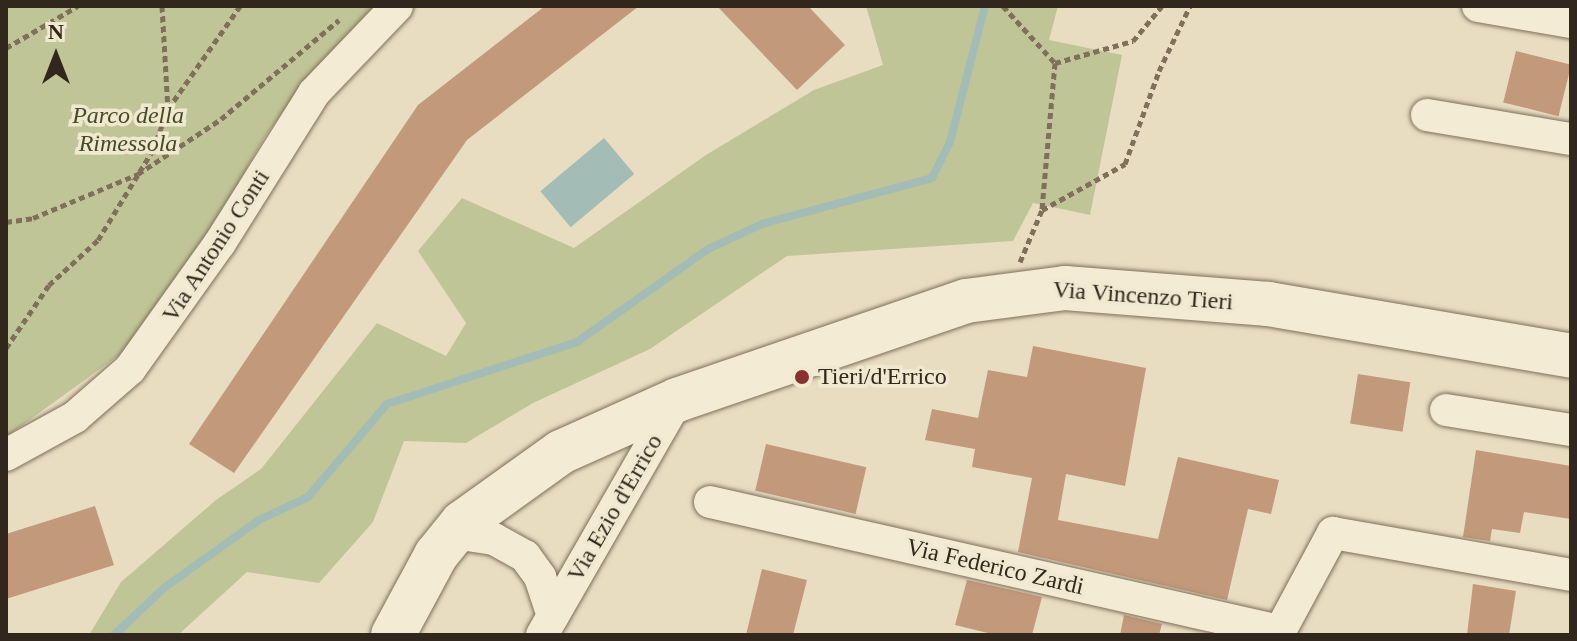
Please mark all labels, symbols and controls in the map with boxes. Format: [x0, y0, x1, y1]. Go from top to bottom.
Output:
north arrow [16, 16, 96, 96]
text: N [48, 19, 64, 44]
park label: Parco della Rimessola [72, 102, 184, 158]
street label: Via Antonio Conti [156, 164, 276, 328]
street label: Via Vincenzo Tieri [1051, 275, 1235, 317]
place label: Tieri/d'Errico [818, 363, 947, 391]
marker: Tieri/d'Errico [793, 368, 811, 386]
street label: Via Ezio d'Errico [561, 429, 669, 587]
street label: Via Federico Zardi [904, 533, 1086, 601]

